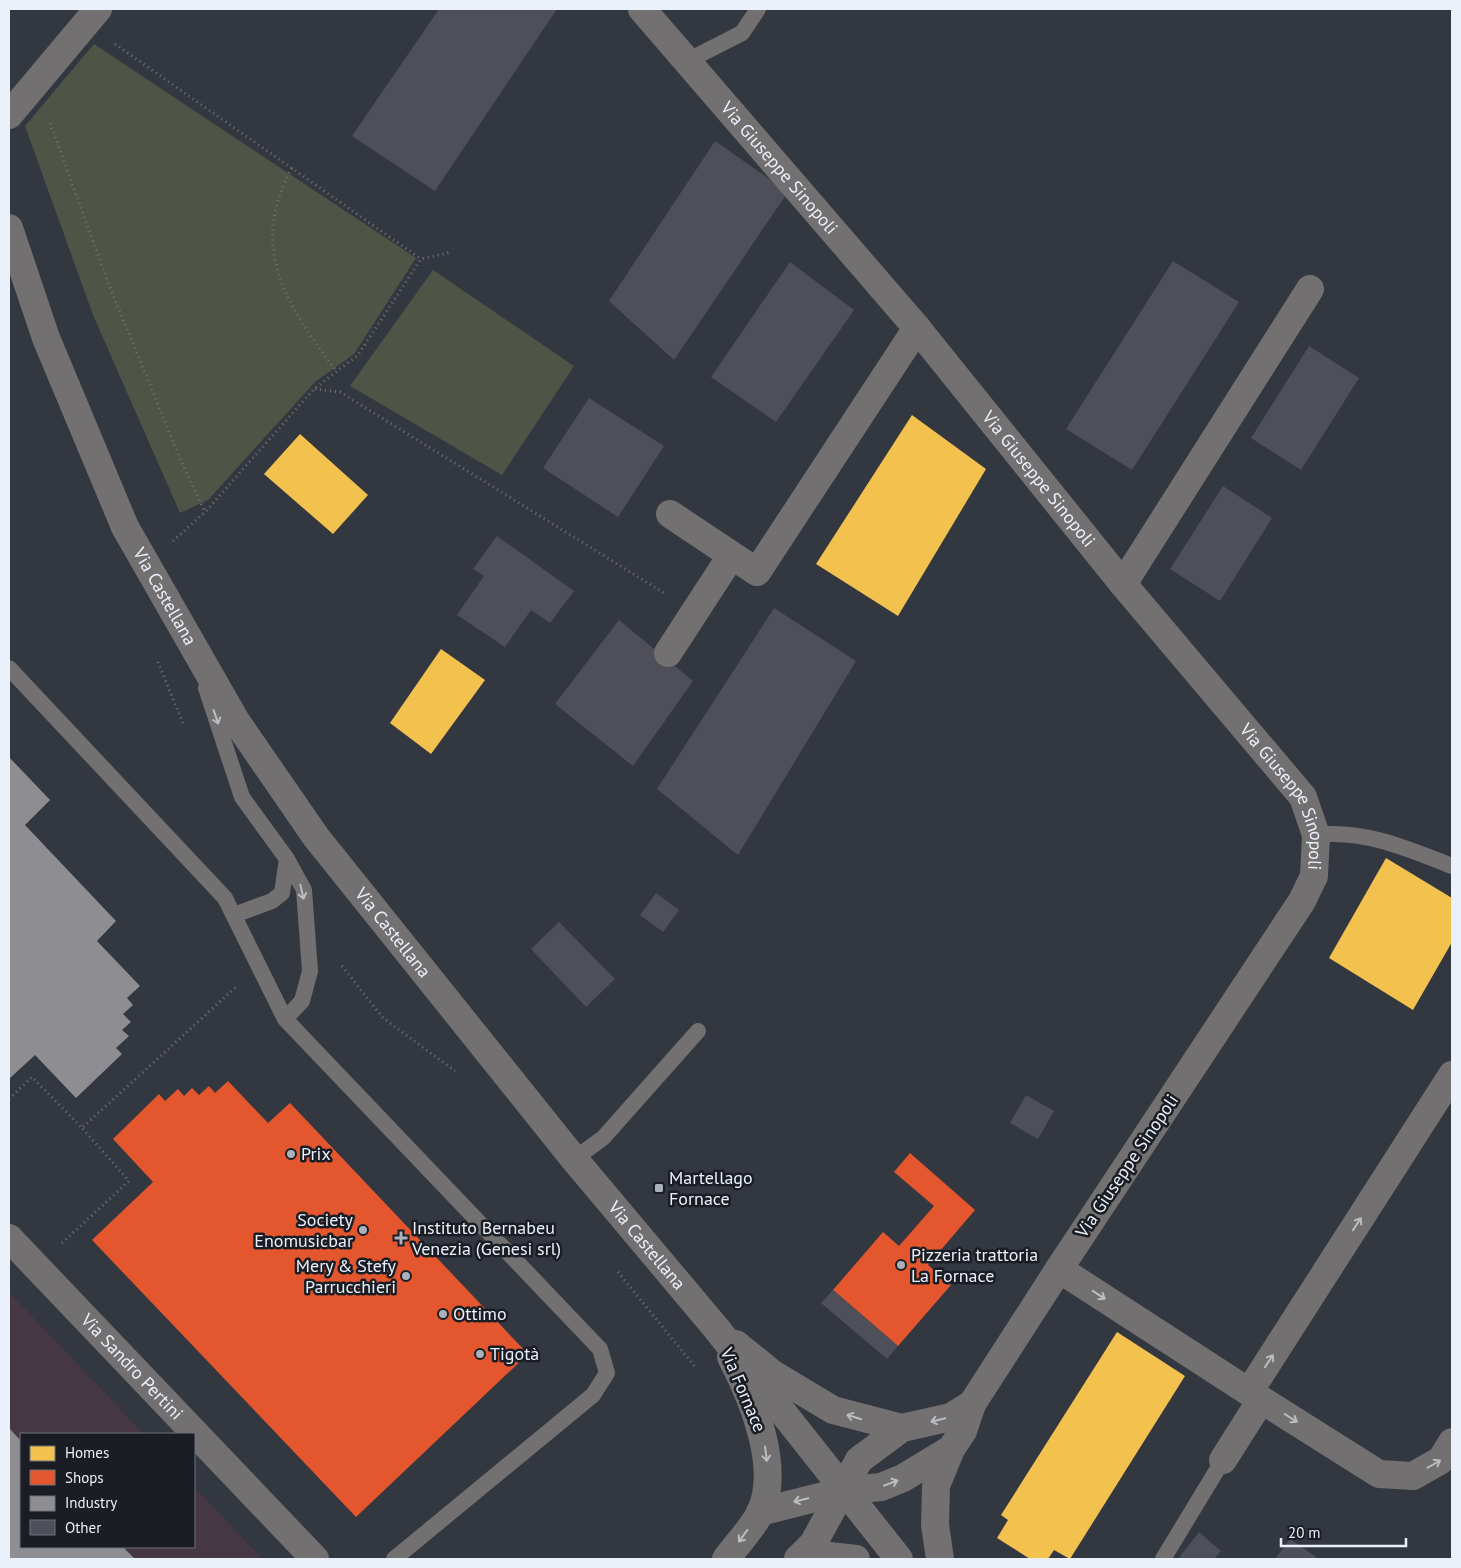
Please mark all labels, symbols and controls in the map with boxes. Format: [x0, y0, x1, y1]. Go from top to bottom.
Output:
street label: Via Giuseppe Sinopoli [715, 96, 843, 239]
street label: Via Giuseppe Sinopoli [977, 405, 1101, 551]
street label: Via Castellana [128, 543, 202, 649]
one-way arrow [211, 709, 221, 725]
street label: Via Giuseppe Sinopoli [1234, 718, 1328, 871]
street label: Via Castellana [350, 882, 436, 982]
one-way arrow [298, 884, 308, 900]
street label: Via Giuseppe Sinopoli [1070, 1090, 1183, 1243]
place label: Prix [301, 1142, 331, 1165]
marker: Prix [285, 1148, 297, 1160]
place label: Martellago Fornace [669, 1166, 753, 1210]
marker: Martellago Fornace [653, 1182, 665, 1194]
street label: Via Castellana [603, 1195, 691, 1294]
place label: Society Enomusicbar [254, 1208, 354, 1252]
place label: Instituto Bernabeu Venezia (Genesi srl) [411, 1216, 561, 1260]
one-way arrow [1352, 1218, 1362, 1232]
marker: Society Enomusicbar [357, 1224, 369, 1236]
marker: Instituto Bernabeu Venezia (Genesi srl) [394, 1231, 408, 1245]
place label: Pizzeria trattoria La Fornace [911, 1243, 1038, 1287]
place label: Mery & Stefy Parrucchieri [296, 1254, 397, 1298]
marker: Pizzeria trattoria La Fornace [895, 1259, 907, 1271]
marker: Mery & Stefy Parrucchieri [400, 1270, 412, 1282]
one-way arrow [1092, 1291, 1106, 1301]
place label: Ottimo [453, 1302, 507, 1325]
street label: Via Sandro Pertini [75, 1308, 188, 1424]
marker: Ottimo [437, 1308, 449, 1320]
place label: Tigotà [490, 1342, 539, 1365]
street label: Via Fornace [715, 1343, 772, 1435]
marker: Tigotà [474, 1348, 486, 1360]
one-way arrow [1264, 1354, 1274, 1368]
one-way arrow [847, 1411, 863, 1421]
one-way arrow [1283, 1413, 1297, 1423]
one-way arrow [931, 1416, 947, 1425]
legend [20, 1433, 195, 1548]
text: Homes [65, 1443, 109, 1462]
one-way arrow [761, 1446, 771, 1462]
one-way arrow [1426, 1459, 1440, 1469]
text: Shops [65, 1468, 104, 1487]
one-way arrow [883, 1478, 898, 1487]
text: Industry [65, 1493, 117, 1512]
one-way arrow [794, 1496, 810, 1505]
scale bar [1281, 1516, 1406, 1548]
text: Other [65, 1518, 101, 1537]
text: 20 m [1288, 1523, 1321, 1542]
one-way arrow [738, 1529, 748, 1543]

